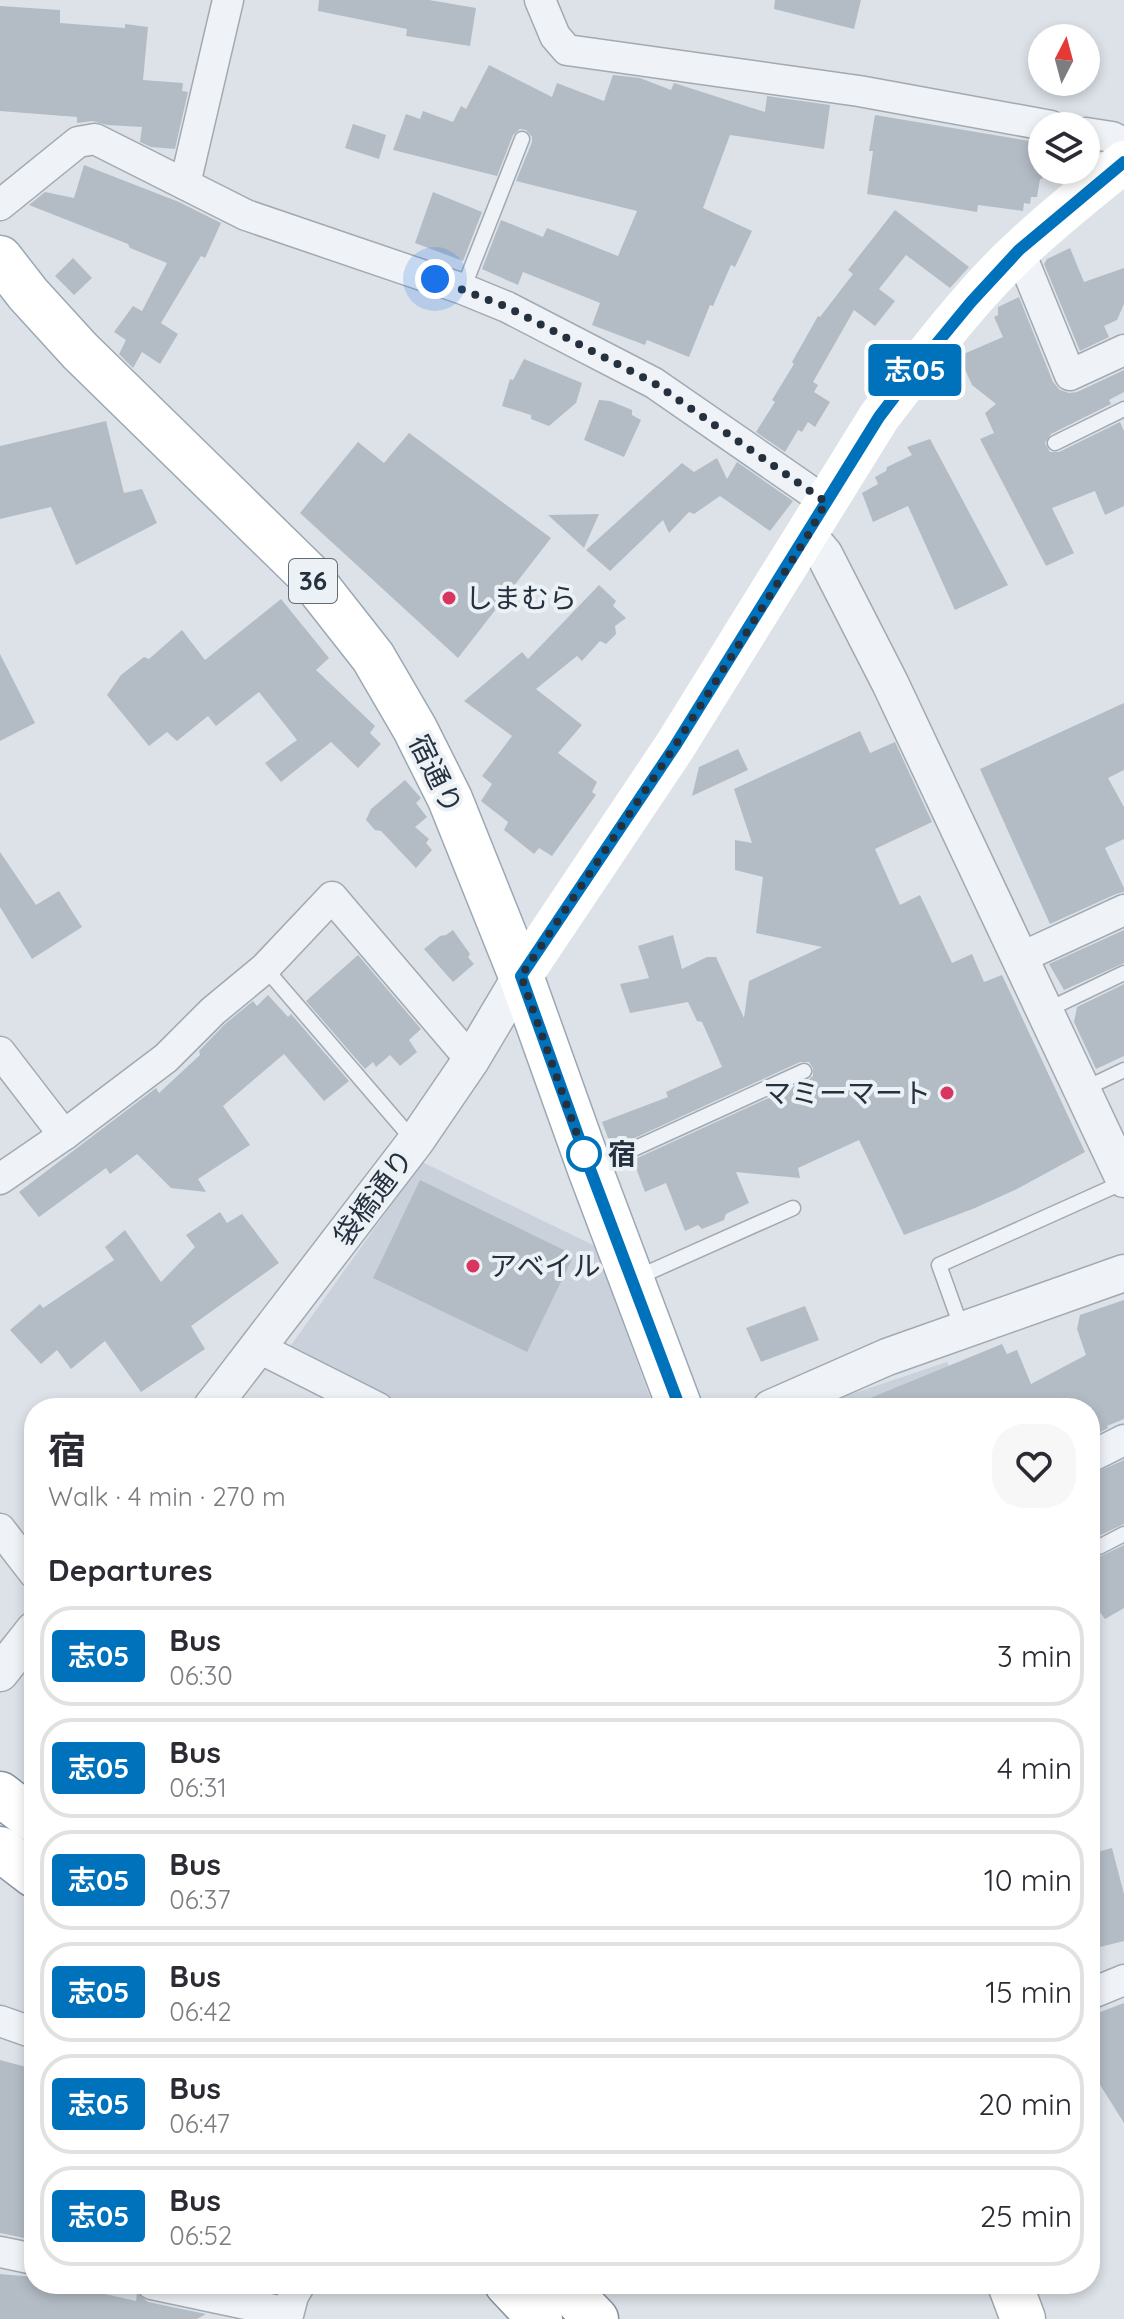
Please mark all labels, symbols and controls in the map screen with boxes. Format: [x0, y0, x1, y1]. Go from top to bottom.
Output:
north arrow [1028, 24, 1100, 96]
map controls [1028, 24, 1100, 184]
button: layers [1028, 112, 1100, 184]
your location [415, 259, 455, 299]
line badge: 志05 [869, 344, 961, 396]
text: 志05 [884, 352, 946, 387]
road number: 36 [289, 559, 337, 603]
place label: しまむら [465, 580, 577, 615]
marker: しまむら [440, 589, 458, 607]
street label: 宿通り [402, 728, 471, 819]
place label: マミーマート [763, 1075, 931, 1110]
marker: マミーマート [938, 1084, 956, 1102]
place label: 宿 [608, 1136, 636, 1171]
marker: 宿 [567, 1137, 601, 1171]
street label: 袋橋通り [325, 1141, 420, 1252]
place label: アベイル [489, 1248, 600, 1283]
marker: アベイル [464, 1257, 482, 1275]
button: heart [992, 1424, 1076, 1508]
text: 宿 [48, 1426, 86, 1474]
text: Walk · 4 min · 270 m [48, 1480, 286, 1513]
text: Departures [48, 1551, 213, 1589]
text: Bus [169, 1621, 221, 1659]
text: 3 min [997, 1637, 1072, 1675]
text: 志05 [68, 1638, 129, 1673]
text: 06:30 [169, 1659, 233, 1692]
text: Bus [169, 1733, 221, 1771]
text: 4 min [997, 1749, 1072, 1787]
text: 志05 [68, 1750, 129, 1785]
text: 06:31 [169, 1771, 227, 1804]
text: Bus [169, 1845, 221, 1883]
text: 10 min [984, 1861, 1072, 1899]
text: 志05 [68, 1862, 129, 1897]
text: 06:37 [169, 1883, 231, 1916]
text: Bus [169, 1957, 221, 1995]
text: 15 min [985, 1973, 1072, 2011]
text: 志05 [68, 1974, 129, 2009]
text: 06:42 [169, 1995, 232, 2028]
text: Bus [169, 2069, 221, 2107]
text: 20 min [978, 2085, 1072, 2123]
text: 志05 [68, 2086, 129, 2121]
text: 06:47 [169, 2107, 230, 2140]
text: Bus [169, 2181, 221, 2219]
text: 25 min [980, 2197, 1072, 2235]
text: 志05 [68, 2198, 129, 2233]
text: 06:52 [169, 2219, 232, 2252]

